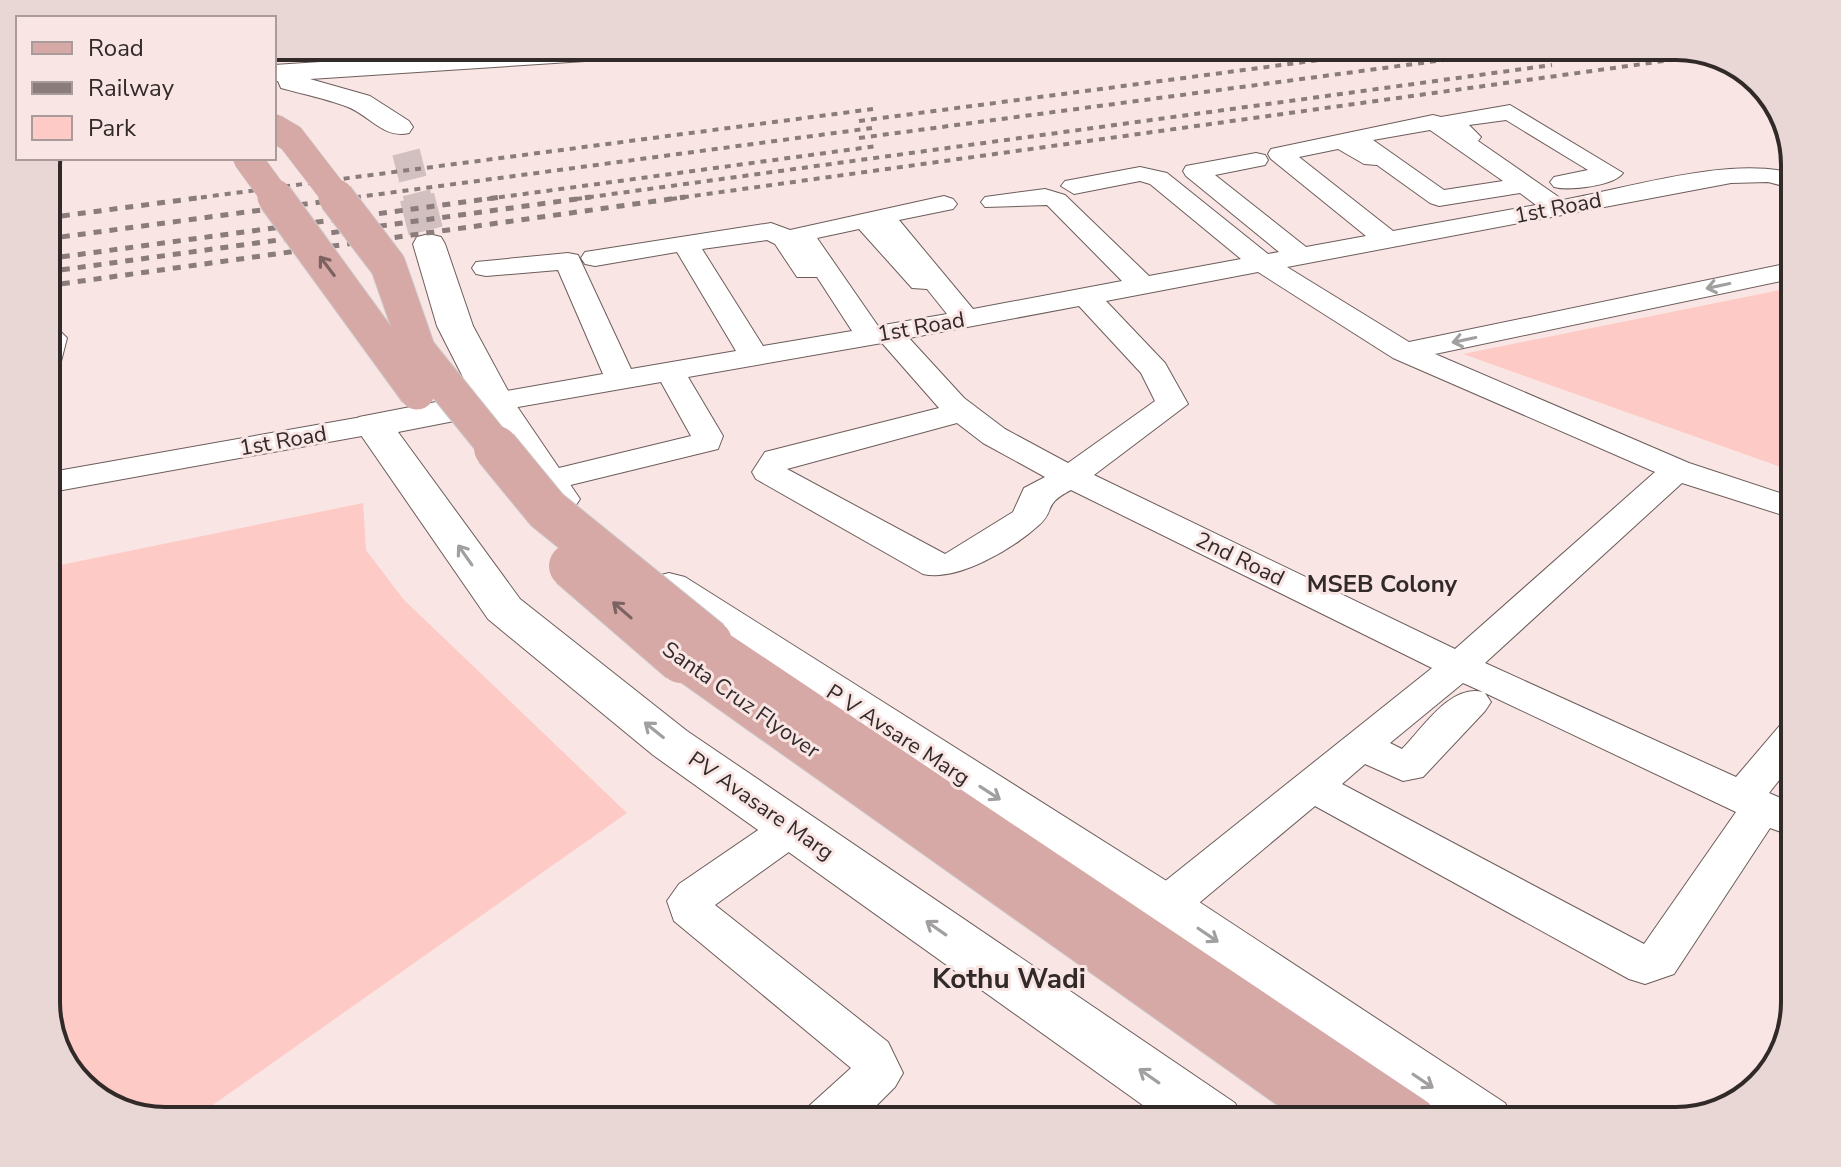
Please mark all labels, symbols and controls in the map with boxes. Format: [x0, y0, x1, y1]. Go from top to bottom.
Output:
legend [16, 16, 276, 160]
text: Road [88, 32, 144, 64]
text: Railway [88, 72, 175, 104]
text: Park [88, 112, 137, 144]
street label: 1st Road [1512, 185, 1604, 231]
one-way arrow [319, 256, 336, 277]
one-way arrow [1706, 279, 1732, 294]
street label: 1st Road [875, 305, 967, 349]
one-way arrow [1452, 333, 1477, 348]
street label: 1st Road [237, 419, 329, 463]
street label: 2nd Road [1191, 525, 1289, 593]
one-way arrow [457, 544, 473, 566]
district label: MSEB Colony [1307, 568, 1458, 600]
one-way arrow [612, 601, 632, 619]
street label: Santa Cruz Flyover [656, 634, 826, 766]
street label: P V Avsare Marg [820, 677, 976, 793]
one-way arrow [644, 722, 665, 739]
street label: PV Avasare Marg [682, 745, 840, 867]
one-way arrow [978, 785, 1000, 802]
one-way arrow [925, 920, 947, 936]
one-way arrow [1196, 927, 1219, 943]
district label: Kothu Wadi [932, 960, 1086, 998]
one-way arrow [1139, 1068, 1161, 1084]
one-way arrow [1412, 1072, 1434, 1089]

